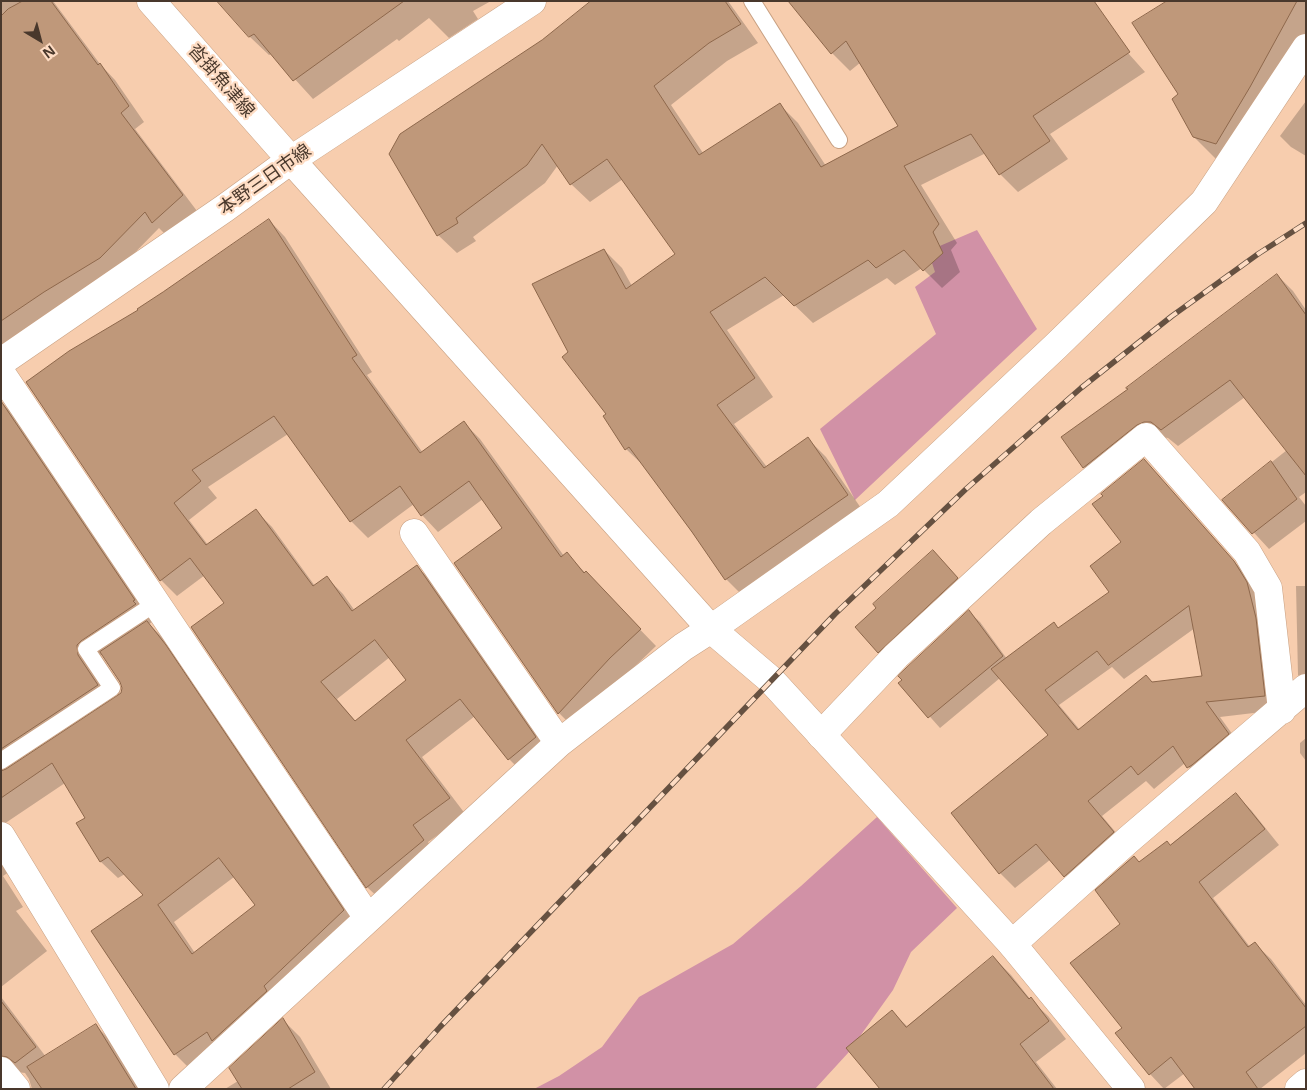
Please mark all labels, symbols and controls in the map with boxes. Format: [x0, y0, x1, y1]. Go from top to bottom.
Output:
north arrow [15, 15, 65, 65]
street label: 沓掛魚津線 [183, 40, 259, 122]
text: N [39, 41, 60, 63]
street label: 本野三日市線 [215, 140, 315, 220]

